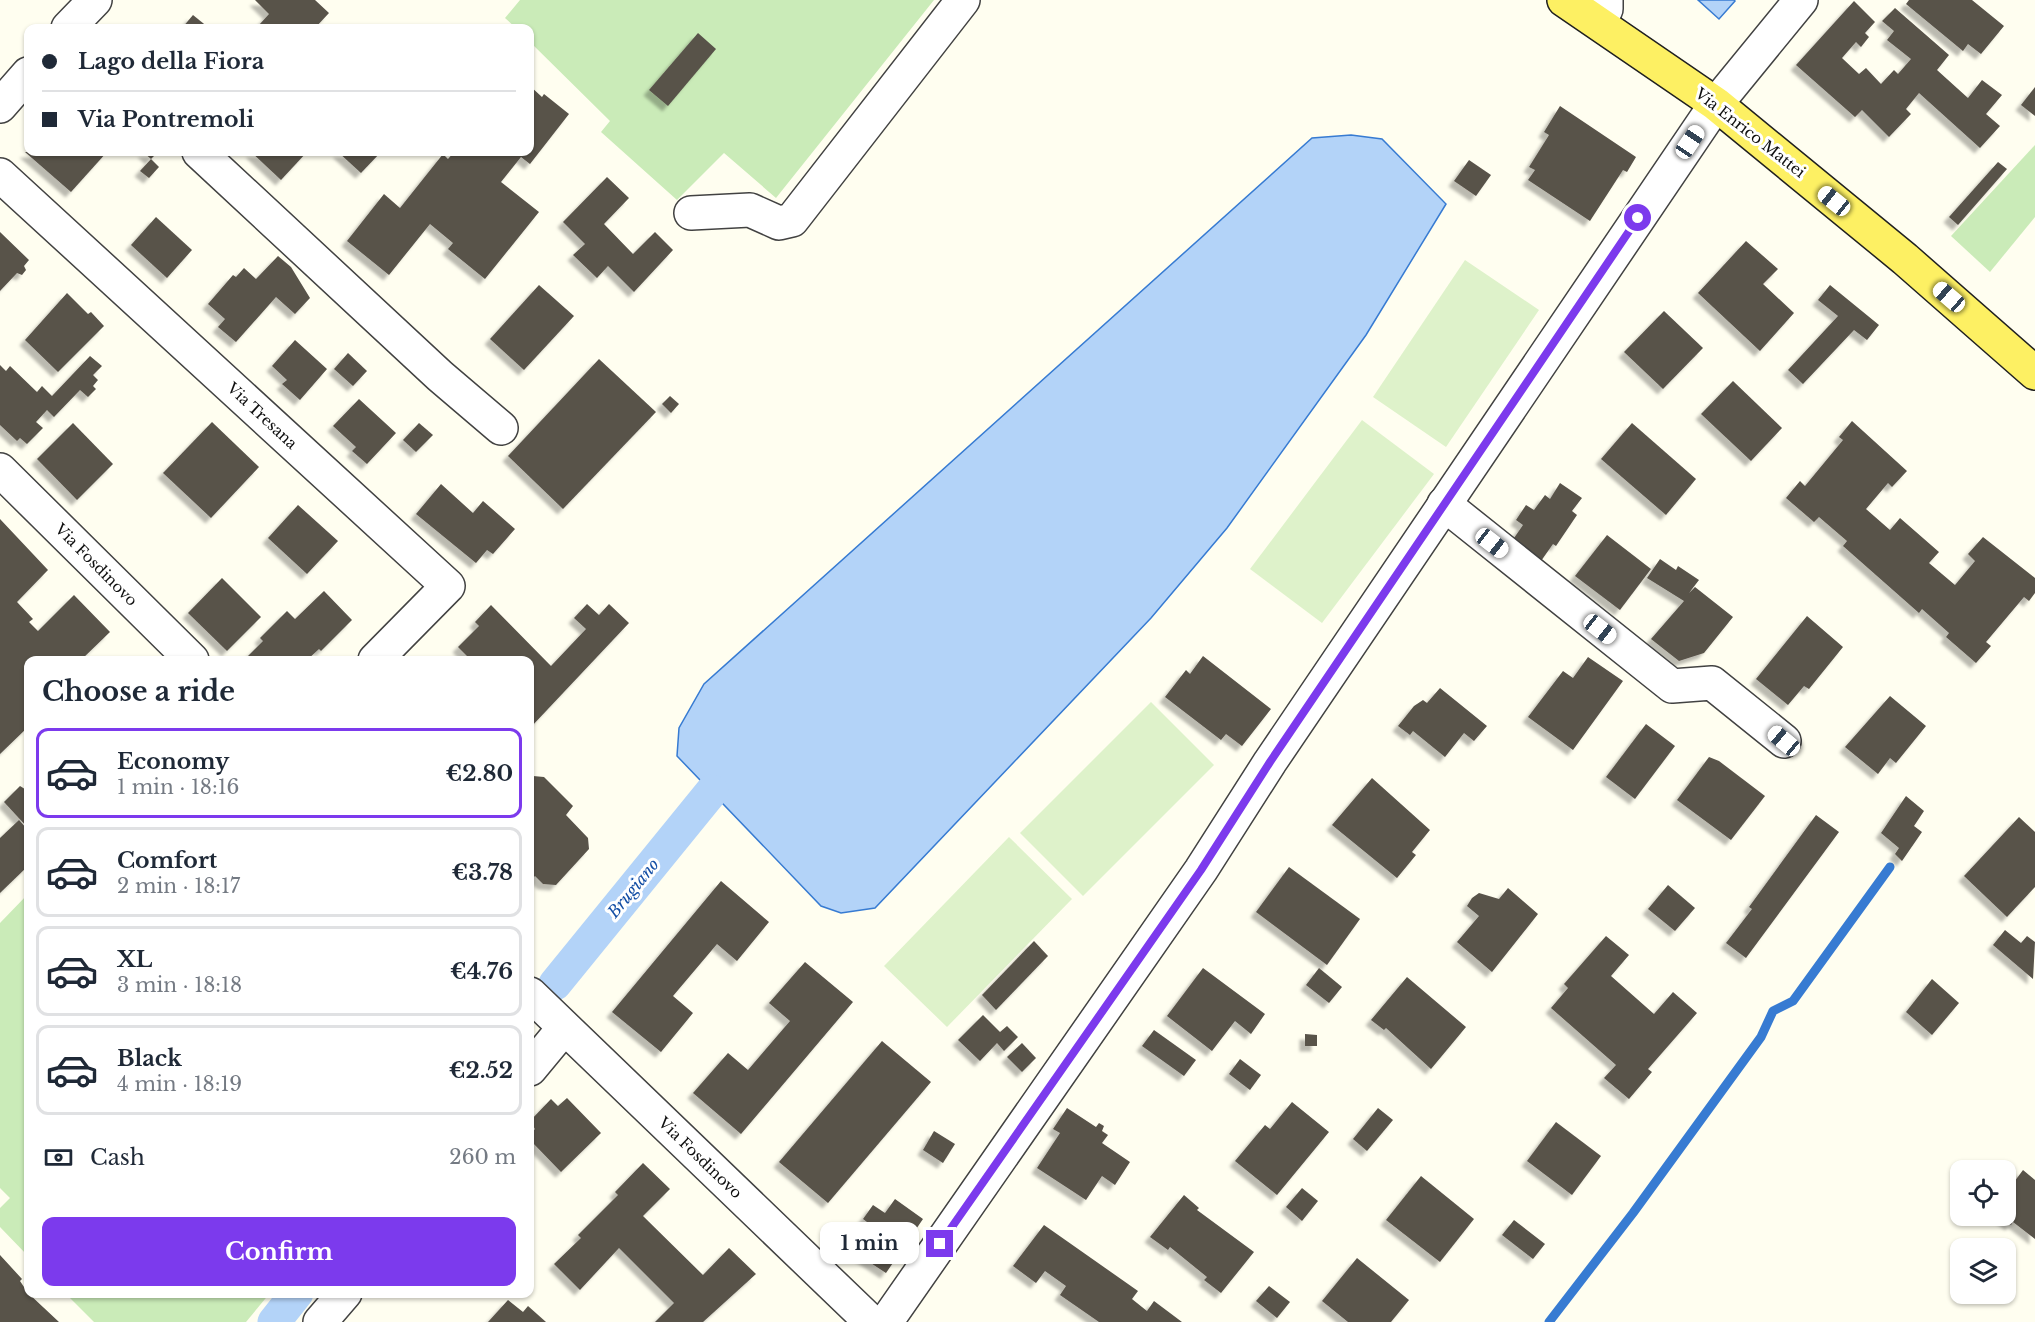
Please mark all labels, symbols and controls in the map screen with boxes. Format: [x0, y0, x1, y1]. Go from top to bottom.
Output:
text: Lago della Fiora [78, 48, 264, 75]
street label: Via Enrico Mattei [1691, 83, 1809, 182]
text: Via Pontremoli [78, 106, 254, 133]
car [1672, 122, 1708, 162]
car [1814, 183, 1854, 219]
route start [1624, 204, 1651, 231]
car [1930, 278, 1968, 316]
street label: Via Tresana [223, 378, 302, 453]
street label: Via Fosdinovo [50, 519, 142, 610]
car [1472, 525, 1512, 561]
car [1580, 611, 1620, 647]
text: Choose a ride [42, 675, 235, 708]
car [1764, 723, 1804, 759]
icon: car [45, 746, 99, 800]
text: Economy [117, 748, 229, 775]
text: €2.80 [446, 760, 513, 787]
text: 1 min · 18:16 [117, 775, 239, 799]
icon: car [45, 845, 99, 899]
text: Comfort [117, 847, 217, 874]
water label: Brugiano [603, 854, 663, 922]
text: €3.78 [451, 859, 513, 886]
text: 2 min · 18:17 [117, 874, 240, 898]
icon: car [45, 944, 99, 998]
text: XL [117, 946, 152, 973]
text: €4.76 [450, 958, 513, 985]
text: 3 min · 18:18 [117, 973, 242, 997]
icon: car [45, 1043, 99, 1097]
text: Black [117, 1045, 182, 1072]
text: €2.52 [449, 1057, 513, 1084]
text: 4 min · 18:19 [117, 1072, 242, 1096]
street label: Via Fosdinovo [654, 1112, 746, 1202]
icon: cash [42, 1141, 75, 1174]
text: Cash [90, 1144, 145, 1171]
text: 260 m [449, 1145, 516, 1169]
map controls [1950, 1160, 2016, 1304]
button: locate [1950, 1160, 2016, 1226]
button: Confirm [42, 1217, 516, 1286]
callout: 1 min [820, 1223, 919, 1265]
route end [926, 1230, 953, 1257]
text: 1 min [841, 1231, 898, 1255]
button: layers [1950, 1238, 2016, 1304]

